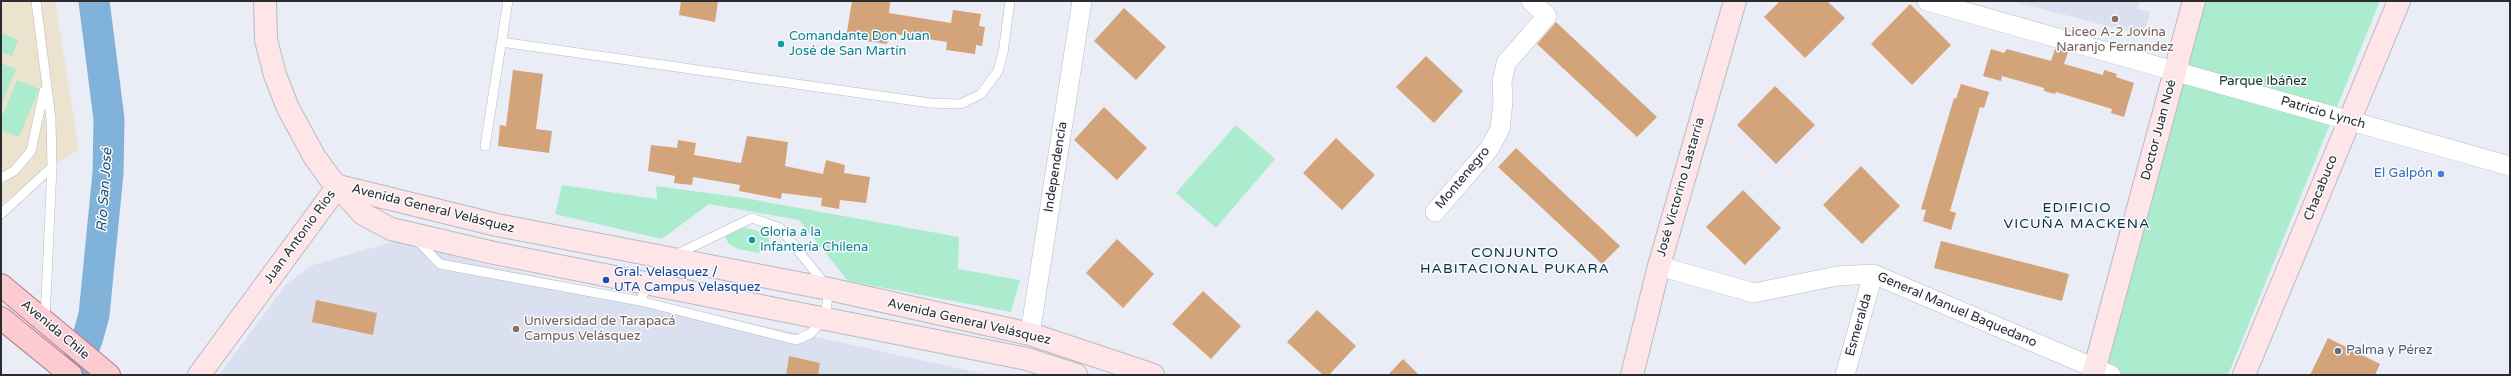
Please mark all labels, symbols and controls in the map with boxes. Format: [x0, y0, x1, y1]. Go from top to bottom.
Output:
marker: Liceo A-2 Jovina Naranjo Fernandez [2110, 14, 2120, 24]
place label: Liceo A-2 Jovina Naranjo Fernandez [2056, 25, 2174, 56]
place label: Comandante Don Juan José de San Martín [789, 29, 930, 60]
marker: Comandante Don Juan José de San Martín [776, 39, 786, 49]
park label: Parque Ibáñez [2219, 74, 2307, 90]
street label: Doctor Juan Noé [2138, 78, 2180, 182]
street label: Patricio Lynch [2279, 93, 2367, 133]
street label: José Victorino Lastarria [1654, 116, 1708, 258]
street label: Independencia [1041, 121, 1071, 213]
street label: Montenegro [1432, 144, 1494, 212]
water label: Río San José [94, 148, 116, 232]
street label: Chacabuco [2301, 153, 2341, 223]
place label: El Galpón [2374, 166, 2433, 182]
marker: El Galpón [2436, 169, 2446, 179]
street label: Avenida General Velásquez [350, 181, 516, 237]
street label: Juan Antonio Ríos [261, 187, 339, 287]
district label: EDIFICIO VICUÑA MACKENA [2004, 200, 2150, 232]
place label: Gloria a la Infantería Chilena [760, 225, 868, 256]
marker: Gloria a la Infantería Chilena [747, 235, 757, 245]
district label: CONJUNTO HABITACIONAL PUKARA [1420, 245, 1610, 278]
place label: Gral. Velasquez / UTA Campus Velasquez [614, 265, 760, 296]
street label: General Manuel Baquedano [1875, 269, 2039, 351]
marker: Gral. Velasquez / UTA Campus Velasquez [601, 275, 611, 285]
street label: Esmeralda [1843, 292, 1875, 358]
street label: Avenida General Velásquez [886, 296, 1052, 348]
street label: Avenida Chile [18, 297, 92, 363]
place label: Universidad de Tarapacá Campus Velásquez [524, 314, 676, 345]
marker: Universidad de Tarapacá Campus Velásquez [511, 324, 521, 334]
place label: Palma y Pérez [2346, 343, 2432, 359]
marker: Palma y Pérez [2333, 346, 2343, 356]

